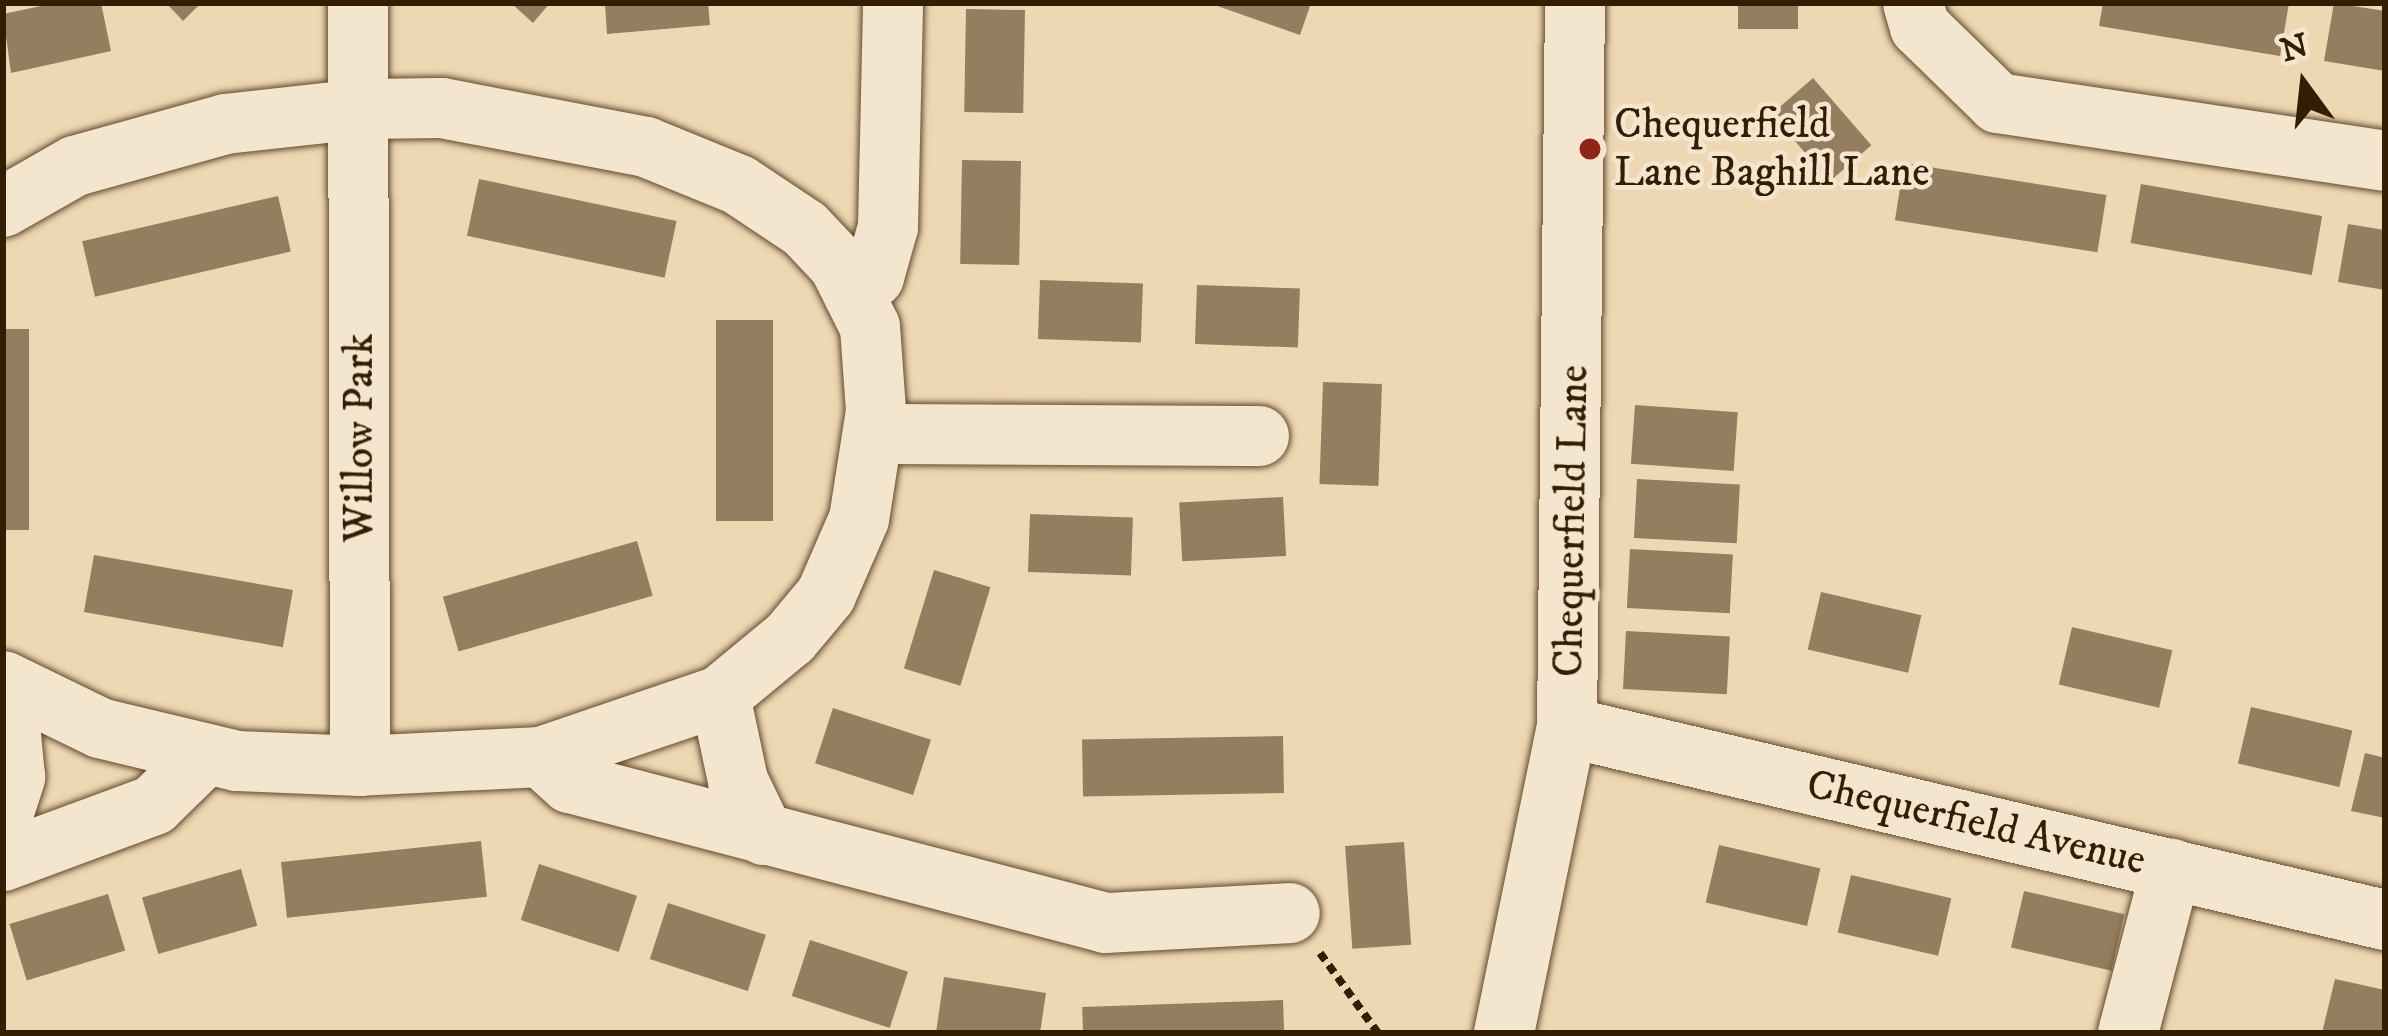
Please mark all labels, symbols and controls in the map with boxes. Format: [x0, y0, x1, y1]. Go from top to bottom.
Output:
north arrow [2244, 24, 2364, 144]
text: N [2276, 25, 2313, 72]
place label: Chequerfield Lane Baghill Lane [1614, 100, 1930, 198]
marker: Chequerfield Lane Baghill Lane [1577, 136, 1603, 162]
street label: Willow Park [335, 333, 385, 543]
street label: Chequerfield Lane [1544, 364, 1600, 678]
street label: Chequerfield Avenue [1802, 760, 2150, 886]

